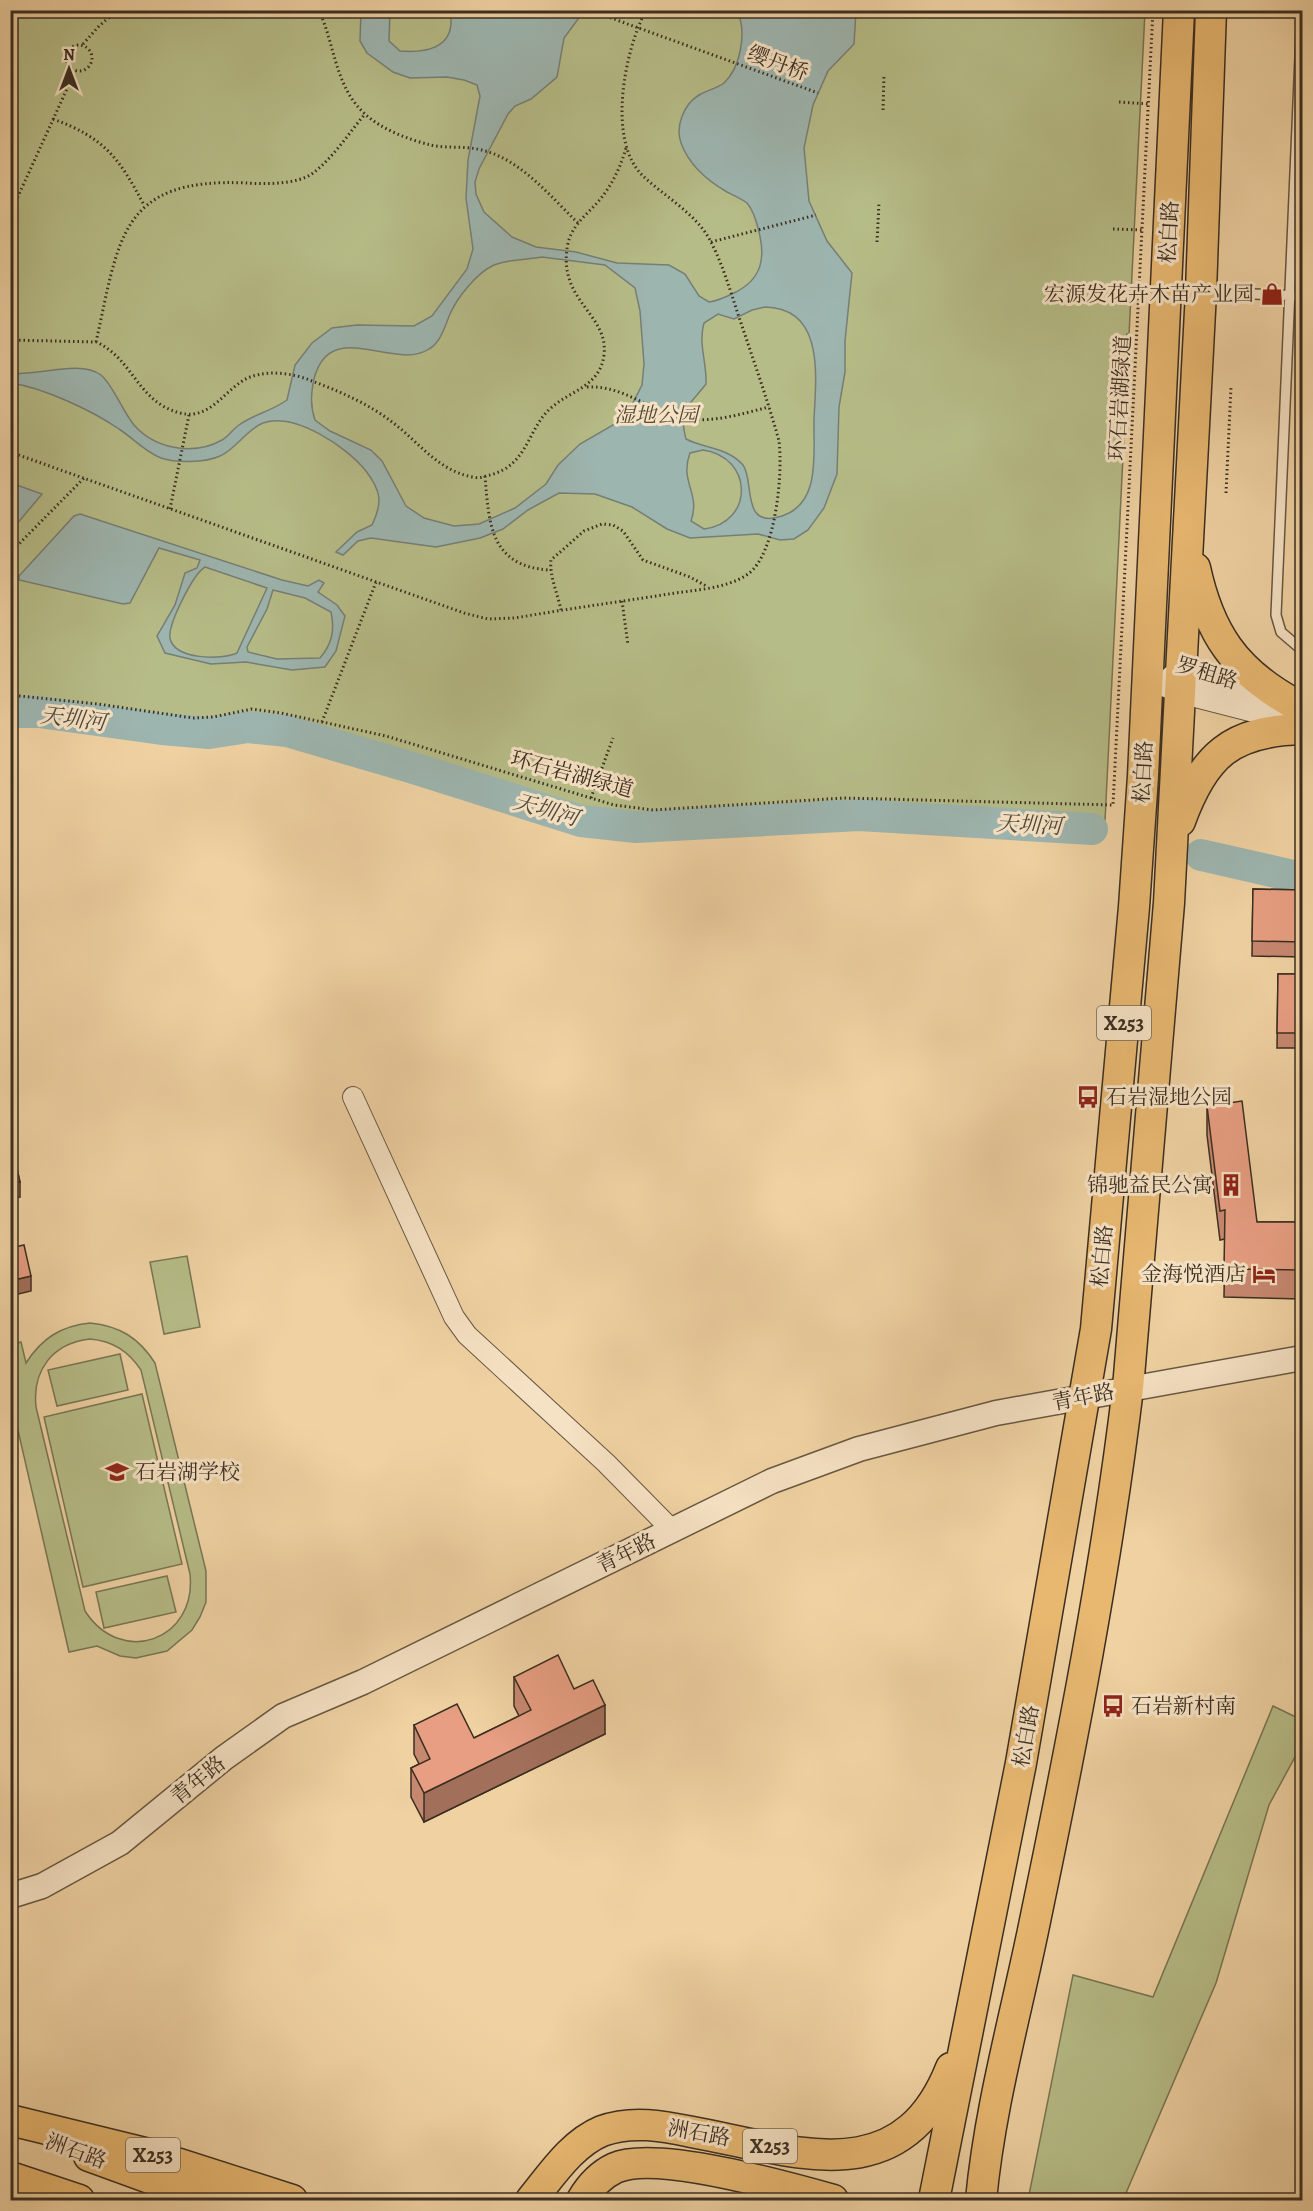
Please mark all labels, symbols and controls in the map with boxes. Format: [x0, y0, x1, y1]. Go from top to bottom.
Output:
north arrow [39, 39, 99, 99]
street label: 缨丹桥 [744, 39, 812, 87]
text: N [63, 44, 75, 66]
street label: 松白路 [1153, 200, 1185, 264]
place label: 宏源发花卉木苗产业园 [1044, 280, 1254, 308]
shop icon: 宏源发花卉木苗产业园 [1259, 281, 1285, 307]
street label: 环石岩湖绿道 [1103, 334, 1137, 462]
park label: 湿地公园 [614, 401, 701, 429]
street label: 罗租路 [1173, 650, 1241, 696]
water label: 天圳河 [38, 700, 112, 738]
street label: 松白路 [1127, 740, 1159, 804]
street label: 环石岩湖绿道 [508, 744, 636, 804]
water label: 天圳河 [510, 786, 586, 835]
water label: 天圳河 [995, 808, 1067, 842]
road number: X253 [1097, 1006, 1151, 1040]
place label: 石岩湿地公园 [1106, 1083, 1232, 1111]
bus stop icon: 石岩湿地公园 [1075, 1084, 1101, 1110]
place label: 锦驰益民公寓 [1087, 1171, 1213, 1199]
building icon: 锦驰益民公寓 [1218, 1172, 1244, 1198]
street label: 松白路 [1085, 1223, 1119, 1289]
place label: 金海悦酒店 [1141, 1260, 1246, 1288]
hotel icon: 金海悦酒店 [1251, 1261, 1277, 1287]
street label: 青年路 [1049, 1377, 1117, 1417]
place label: 石岩湖学校 [135, 1458, 240, 1486]
school or university icon: 石岩湖学校 [104, 1459, 130, 1485]
street label: 青年路 [592, 1527, 660, 1579]
place label: 石岩新村南 [1131, 1692, 1236, 1720]
bus stop icon: 石岩新村南 [1100, 1693, 1126, 1719]
street label: 松白路 [1007, 1703, 1045, 1769]
street label: 青年路 [165, 1749, 231, 1811]
street label: 洲石路 [666, 2114, 732, 2152]
street label: 洲石路 [42, 2127, 110, 2175]
road number: X253 [743, 2129, 797, 2163]
road number: X253 [126, 2138, 180, 2172]

